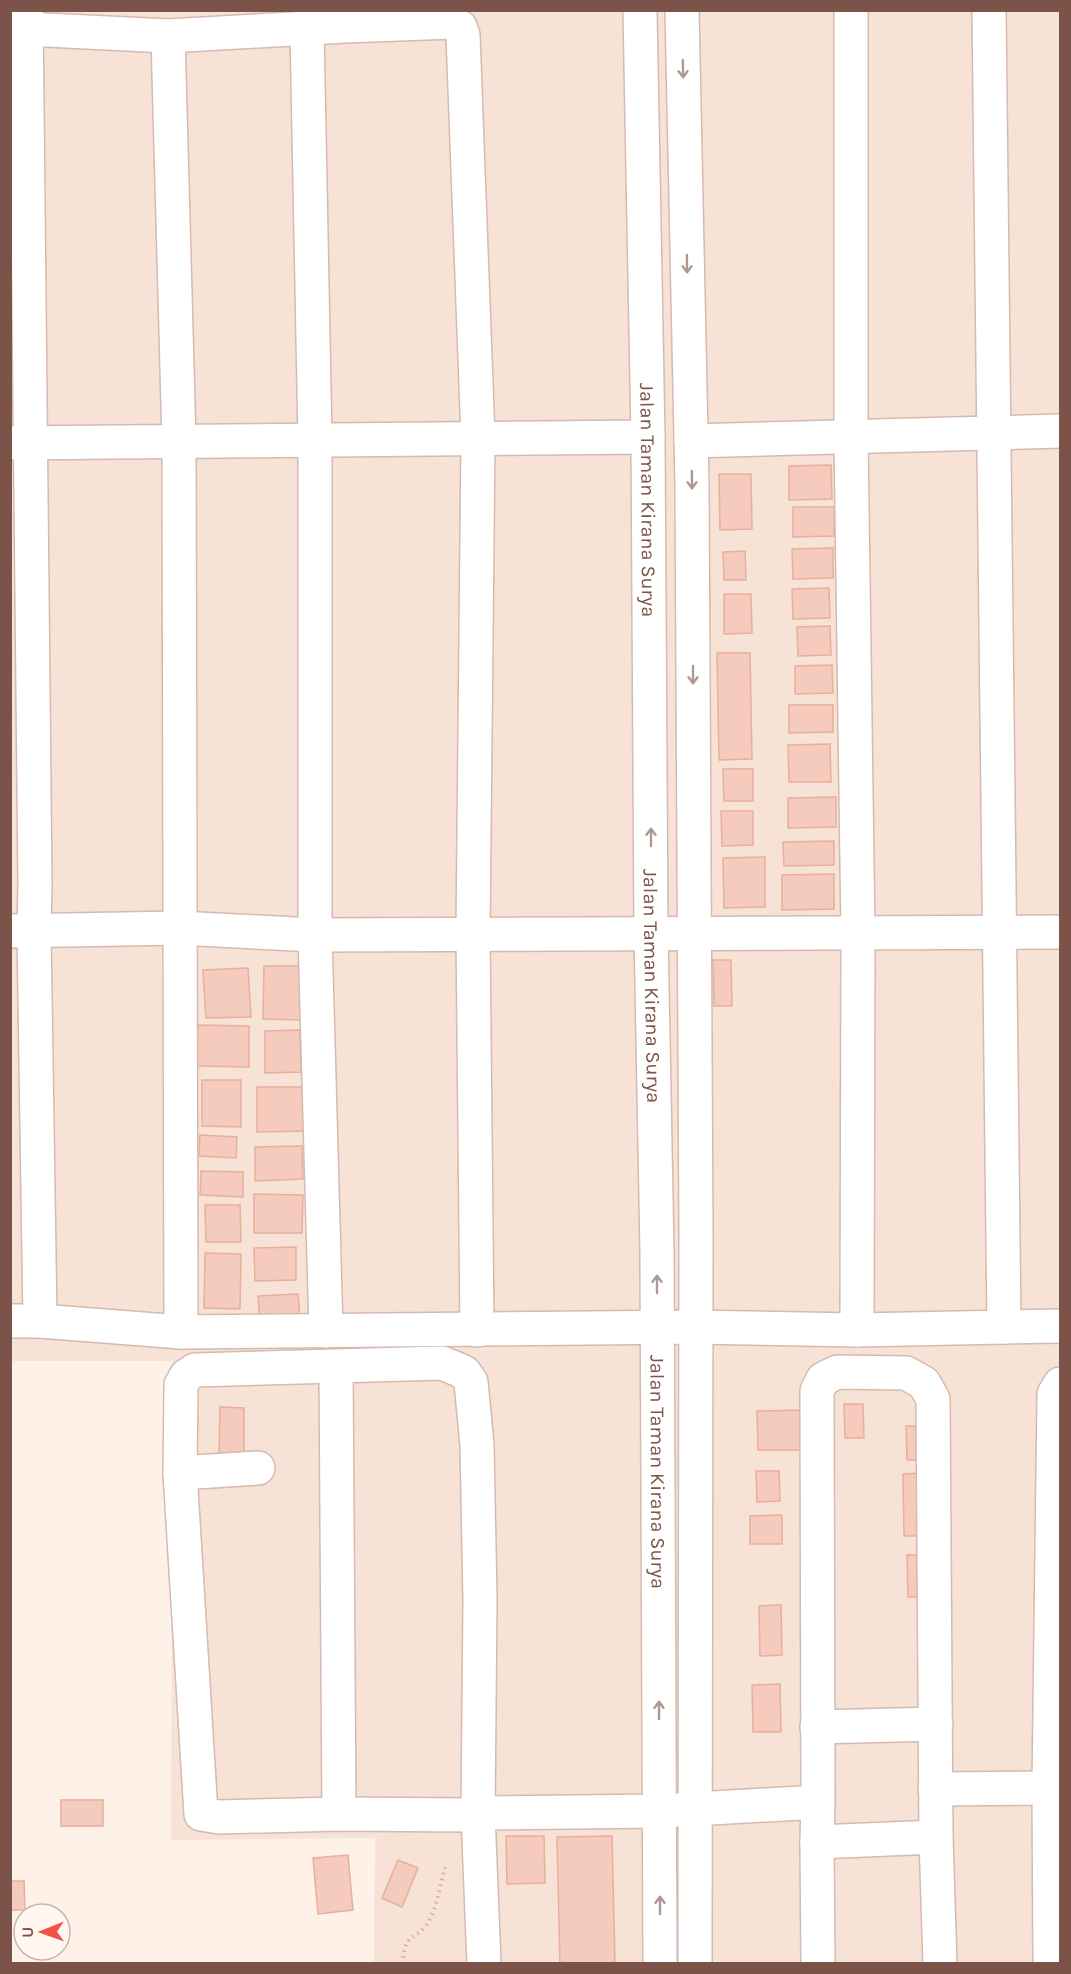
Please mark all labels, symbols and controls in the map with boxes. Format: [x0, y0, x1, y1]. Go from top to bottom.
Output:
one-way arrow [677, 58, 689, 78]
one-way arrow [681, 253, 693, 273]
street label: Jalan Taman Kirana Surya [635, 383, 661, 617]
one-way arrow [686, 469, 698, 489]
one-way arrow [687, 664, 699, 684]
one-way arrow [645, 828, 657, 848]
street label: Jalan Taman Kirana Surya [639, 869, 666, 1103]
one-way arrow [651, 1275, 663, 1295]
street label: Jalan Taman Kirana Surya [646, 1355, 670, 1589]
one-way arrow [653, 1701, 665, 1721]
one-way arrow [654, 1896, 666, 1916]
north arrow [12, 1902, 72, 1962]
text: U [18, 1927, 37, 1938]

